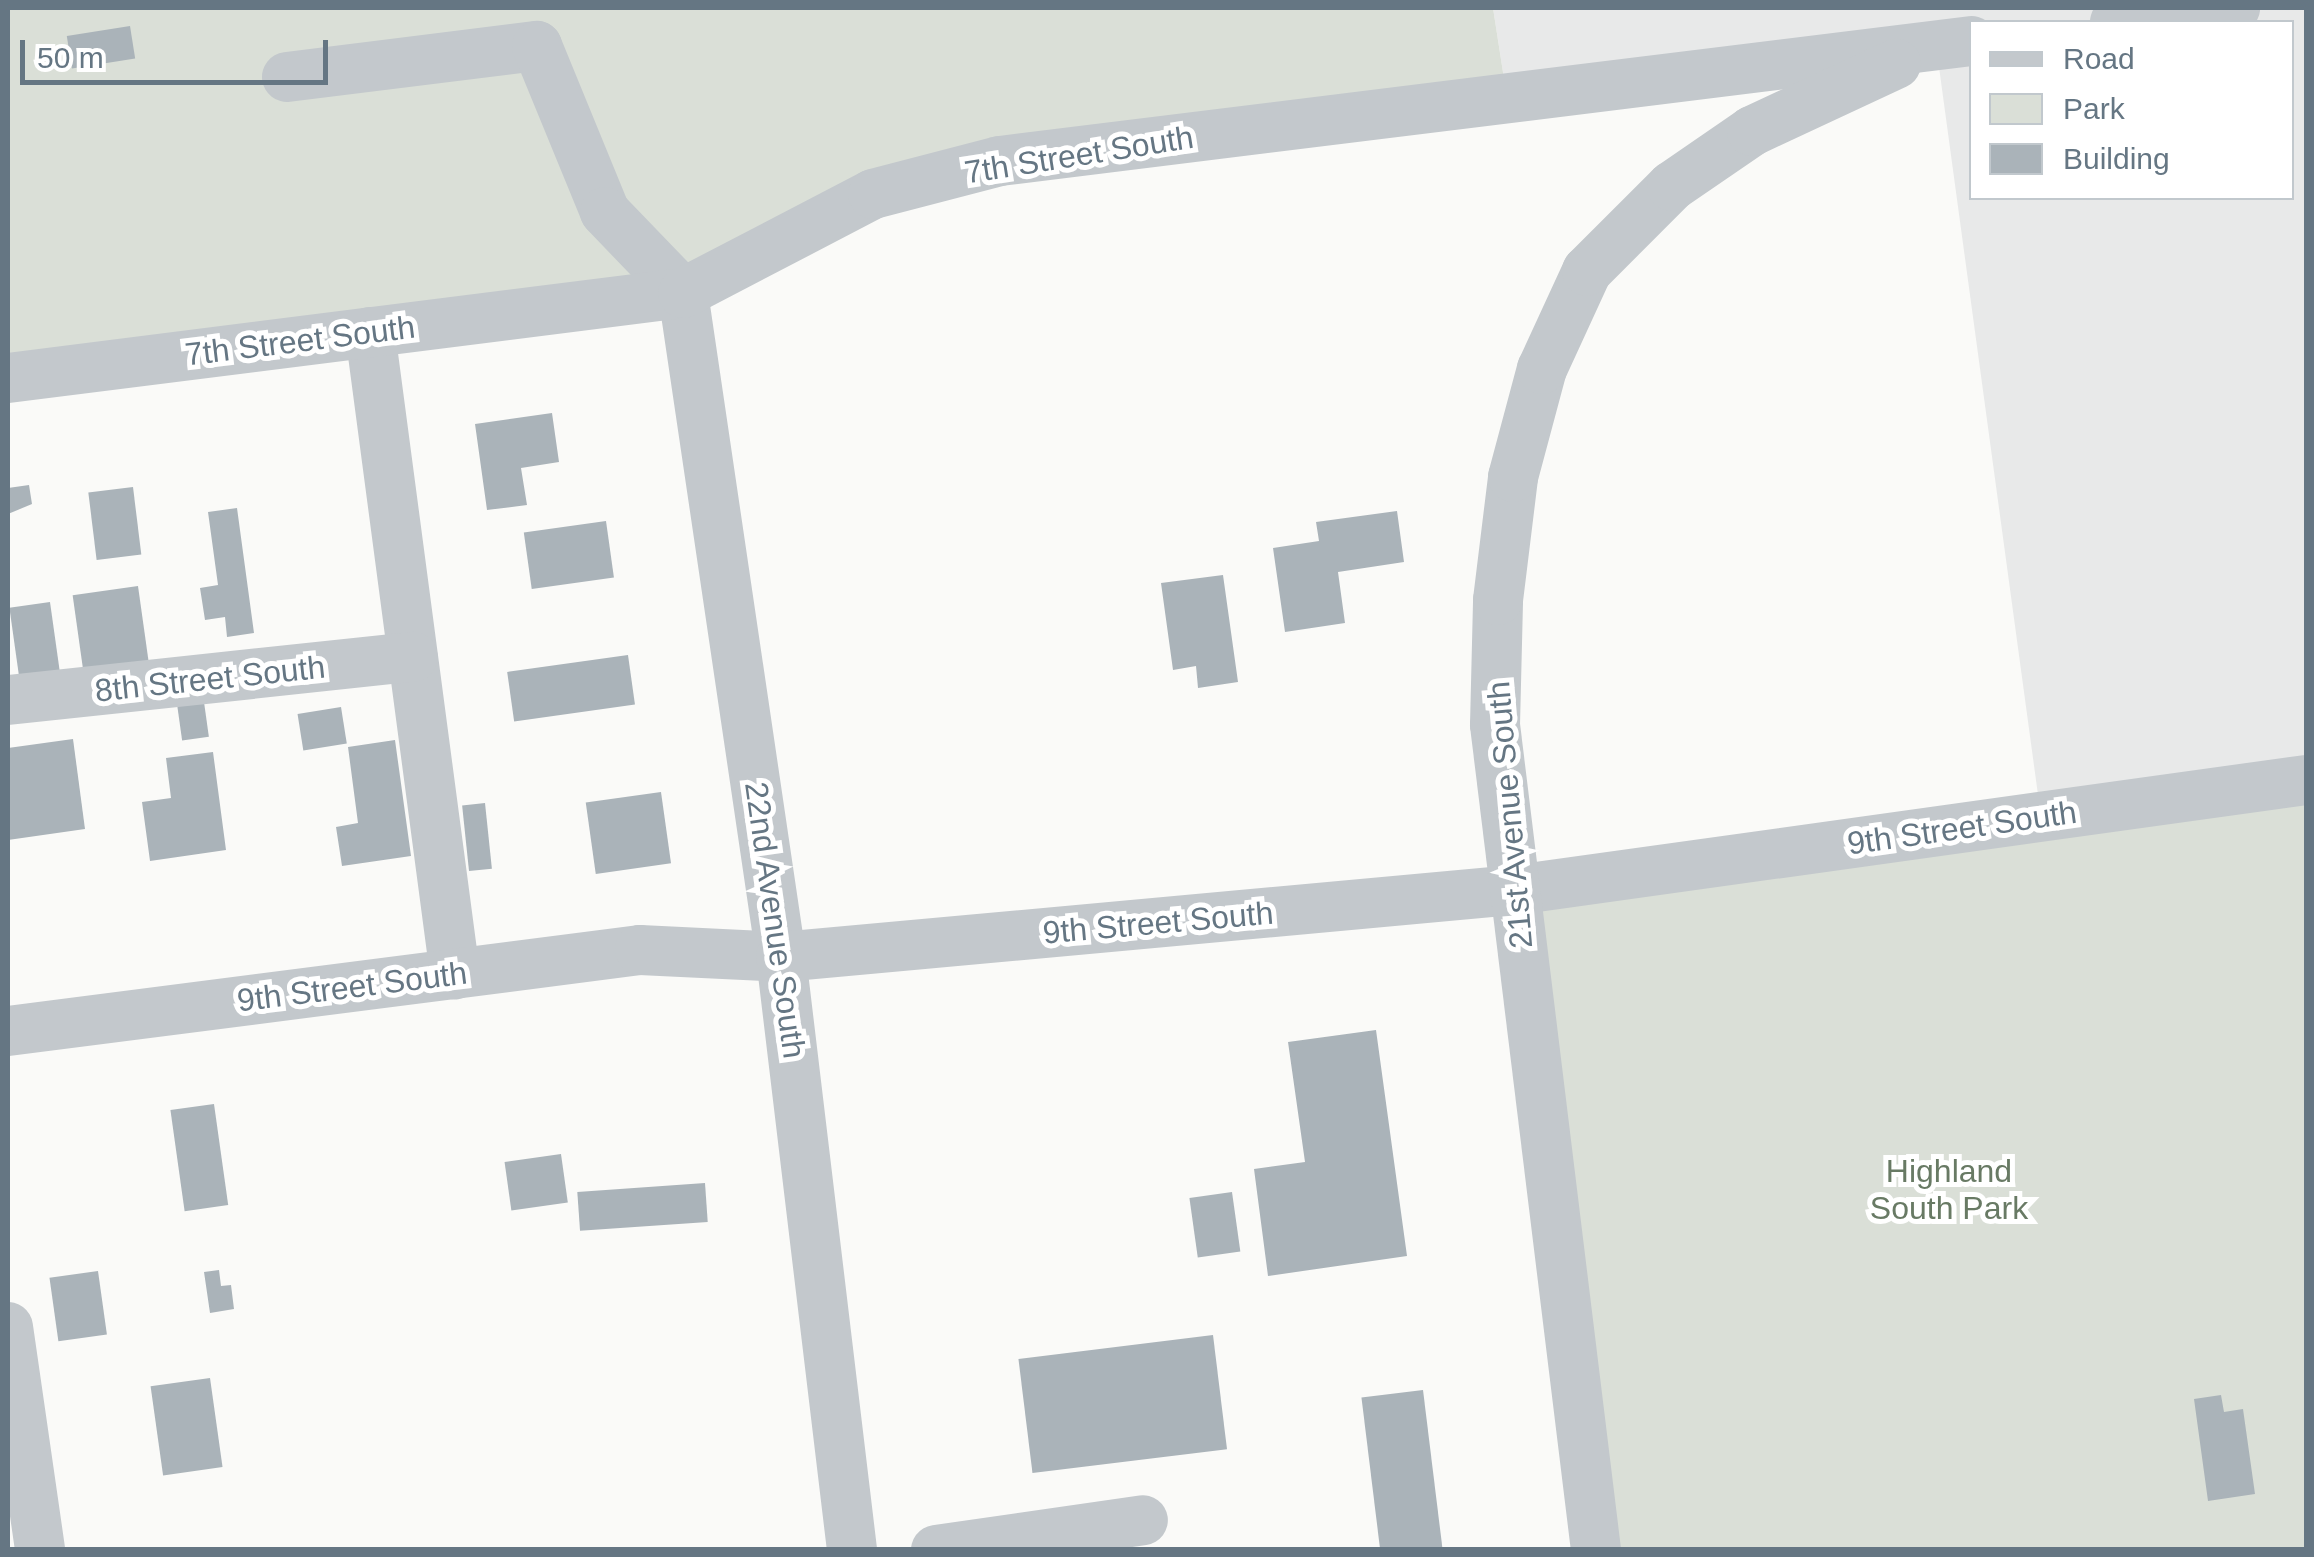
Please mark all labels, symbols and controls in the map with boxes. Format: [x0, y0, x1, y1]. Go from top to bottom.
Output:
scale bar [25, 20, 332, 82]
legend [1969, 20, 2294, 200]
text: 50 m [37, 41, 104, 74]
text: Road [2063, 42, 2135, 75]
text: Park [2063, 92, 2125, 125]
street label: 7th Street South [962, 118, 1196, 192]
text: Building [2063, 142, 2170, 175]
street label: 7th Street South [183, 308, 417, 374]
street label: 8th Street South [93, 648, 327, 710]
street label: 21st Avenue South [1479, 679, 1541, 951]
street label: 22nd Avenue South [736, 778, 814, 1062]
street label: 9th Street South [1845, 793, 2079, 863]
street label: 9th Street South [1041, 894, 1275, 952]
street label: 9th Street South [235, 954, 469, 1020]
park label: Highland South Park [1870, 1153, 2028, 1228]

